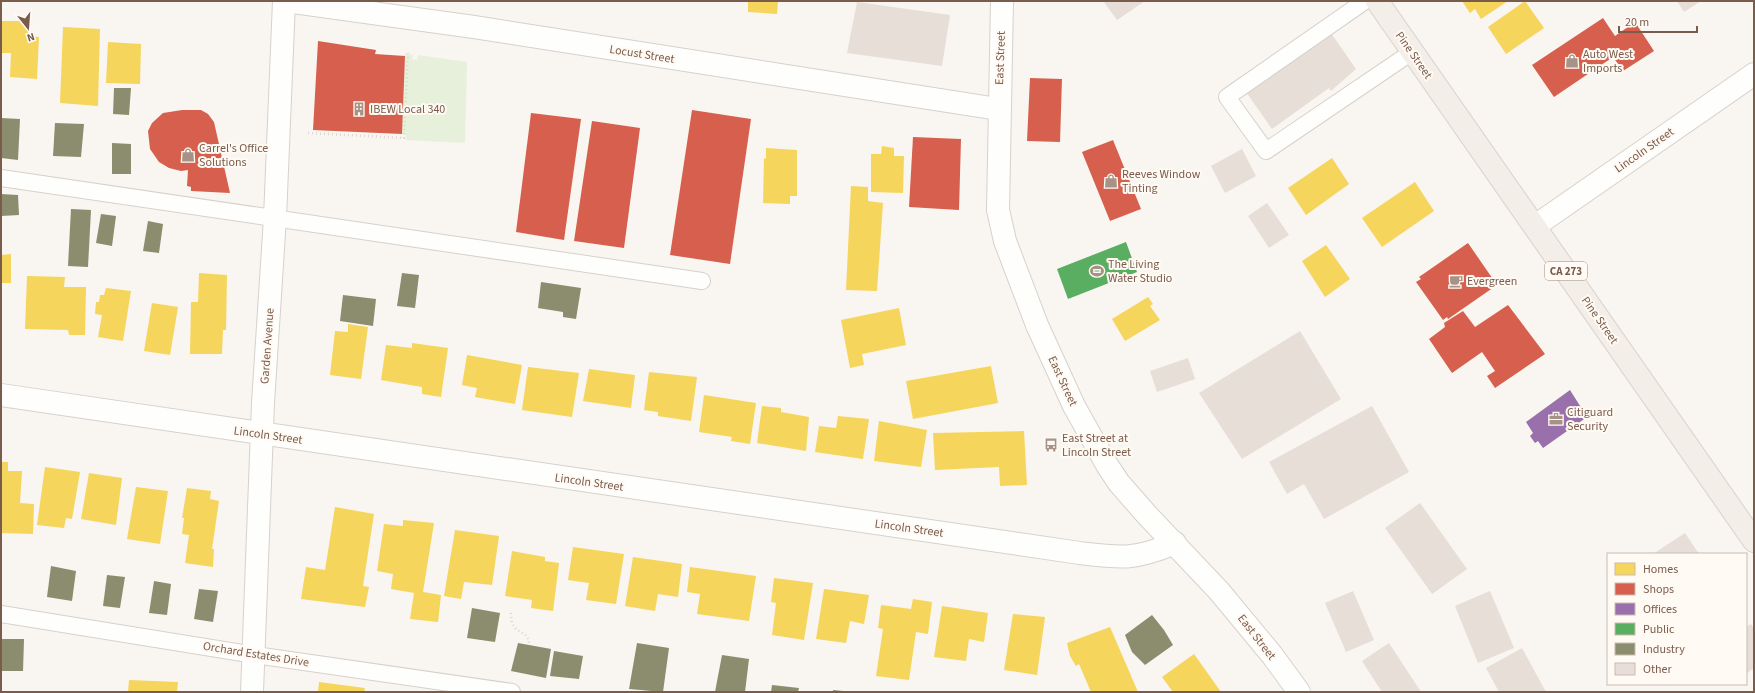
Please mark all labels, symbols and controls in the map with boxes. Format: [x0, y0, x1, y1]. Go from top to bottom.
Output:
north arrow [8, 8, 48, 48]
scale bar [1619, 8, 1697, 34]
text: 20 m [1625, 14, 1649, 31]
street label: Pine Street [1391, 28, 1436, 83]
text: N [25, 29, 36, 45]
street label: East Street [991, 31, 1010, 85]
street label: Locust Street [608, 41, 676, 68]
place label: Auto West Imports [1583, 46, 1633, 77]
shop icon: Auto West Imports [1564, 53, 1580, 69]
building icon: IBEW Local 340 [351, 101, 367, 117]
place label: IBEW Local 340 [370, 101, 445, 118]
street label: Lincoln Street [1611, 124, 1677, 177]
place label: Carrel's Office Solutions [199, 140, 268, 171]
shop icon: Carrel's Office Solutions [180, 147, 196, 163]
place label: Reeves Window Tinting [1122, 166, 1201, 197]
shop icon: Reeves Window Tinting [1103, 173, 1119, 189]
place label: The Living Water Studio [1108, 256, 1172, 287]
road number: CA 273 [1545, 262, 1587, 280]
sports icon: The Living Water Studio [1089, 263, 1105, 279]
cafe icon: Evergreen [1448, 273, 1464, 289]
place label: Evergreen [1467, 273, 1517, 290]
street label: Pine Street [1577, 293, 1622, 348]
street label: Garden Avenue [256, 307, 279, 385]
street label: East Street [1043, 353, 1082, 409]
place label: Citiguard Security [1567, 404, 1613, 435]
office icon: Citiguard Security [1548, 411, 1564, 427]
street label: Lincoln Street [232, 422, 303, 449]
place label: East Street at Lincoln Street [1062, 430, 1131, 461]
bus stop icon: East Street at Lincoln Street [1043, 437, 1059, 453]
street label: Lincoln Street [553, 469, 624, 496]
street label: Lincoln Street [873, 515, 944, 542]
legend [1607, 553, 1747, 685]
text: Homes [1643, 561, 1678, 578]
text: Shops [1643, 581, 1674, 598]
text: Offices [1643, 601, 1677, 618]
street label: East Street [1233, 611, 1280, 664]
text: Public [1643, 621, 1675, 638]
street label: Orchard Estates Drive [202, 638, 310, 671]
text: Industry [1643, 641, 1685, 658]
text: Other [1643, 661, 1673, 678]

